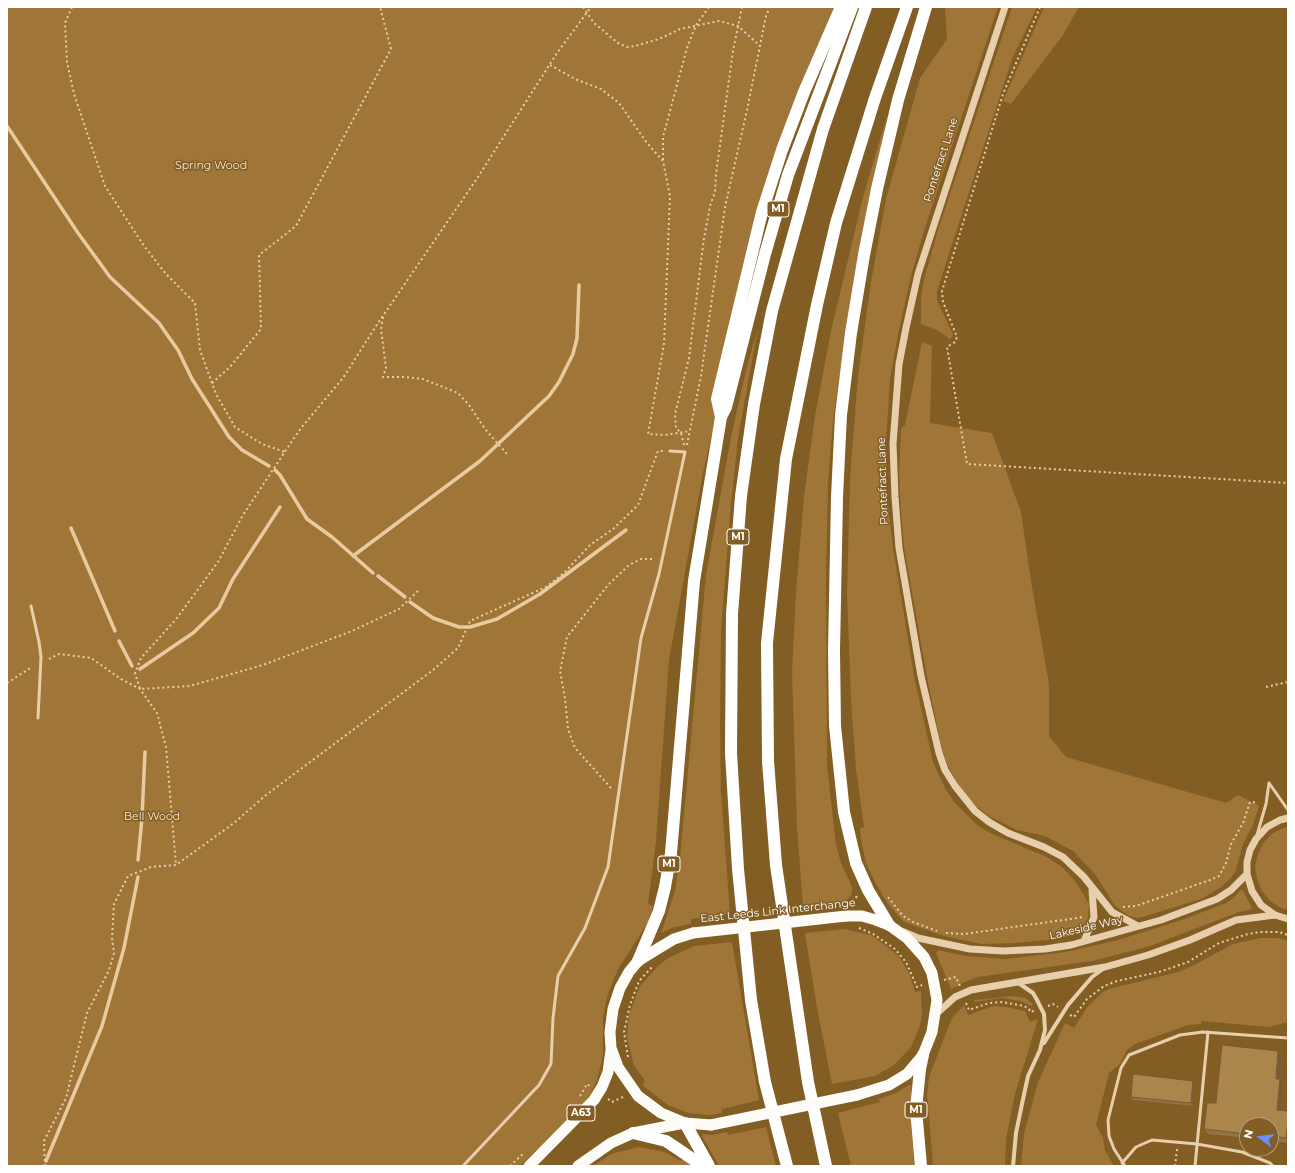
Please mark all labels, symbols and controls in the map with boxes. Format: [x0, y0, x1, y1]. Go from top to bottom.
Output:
street label: Pontefract Lane [921, 116, 961, 204]
park label: Spring Wood [175, 159, 247, 173]
road number: M1 [767, 201, 789, 217]
street label: Pontefract Lane [875, 437, 891, 525]
road number: M1 [727, 529, 749, 545]
park label: Bell Wood [124, 810, 180, 824]
road number: M1 [658, 856, 680, 872]
street label: East Leeds Link Interchange [700, 896, 856, 926]
street label: Lakeside Way [1048, 913, 1124, 943]
road number: M1 [905, 1102, 927, 1118]
road number: A63 [567, 1105, 595, 1121]
north arrow [1239, 1117, 1279, 1157]
text: N [1240, 1128, 1256, 1140]

